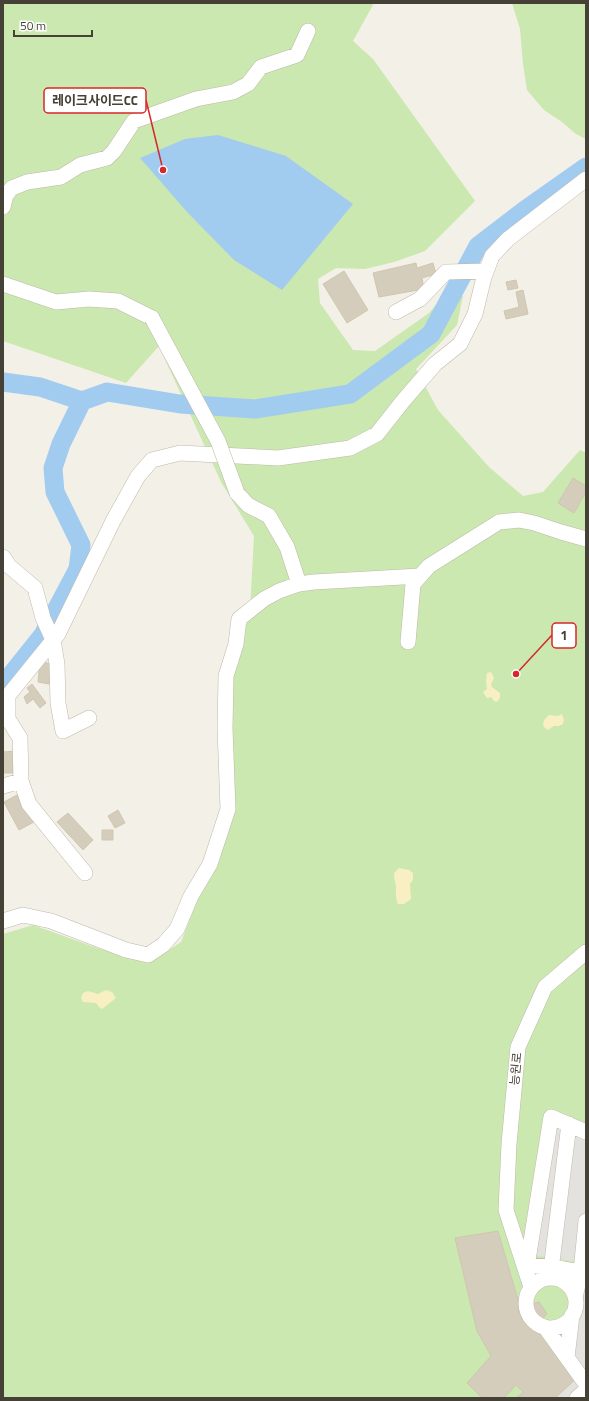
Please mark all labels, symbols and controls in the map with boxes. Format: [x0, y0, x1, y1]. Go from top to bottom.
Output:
scale bar [14, 12, 92, 38]
text: 50 m [20, 16, 46, 35]
callout: 레이크사이드CC [44, 88, 146, 113]
text: 레이크사이드CC [52, 90, 138, 110]
callout: 1 [552, 623, 576, 648]
text: 1 [560, 625, 568, 645]
street label: 능원로 [505, 1052, 526, 1086]

